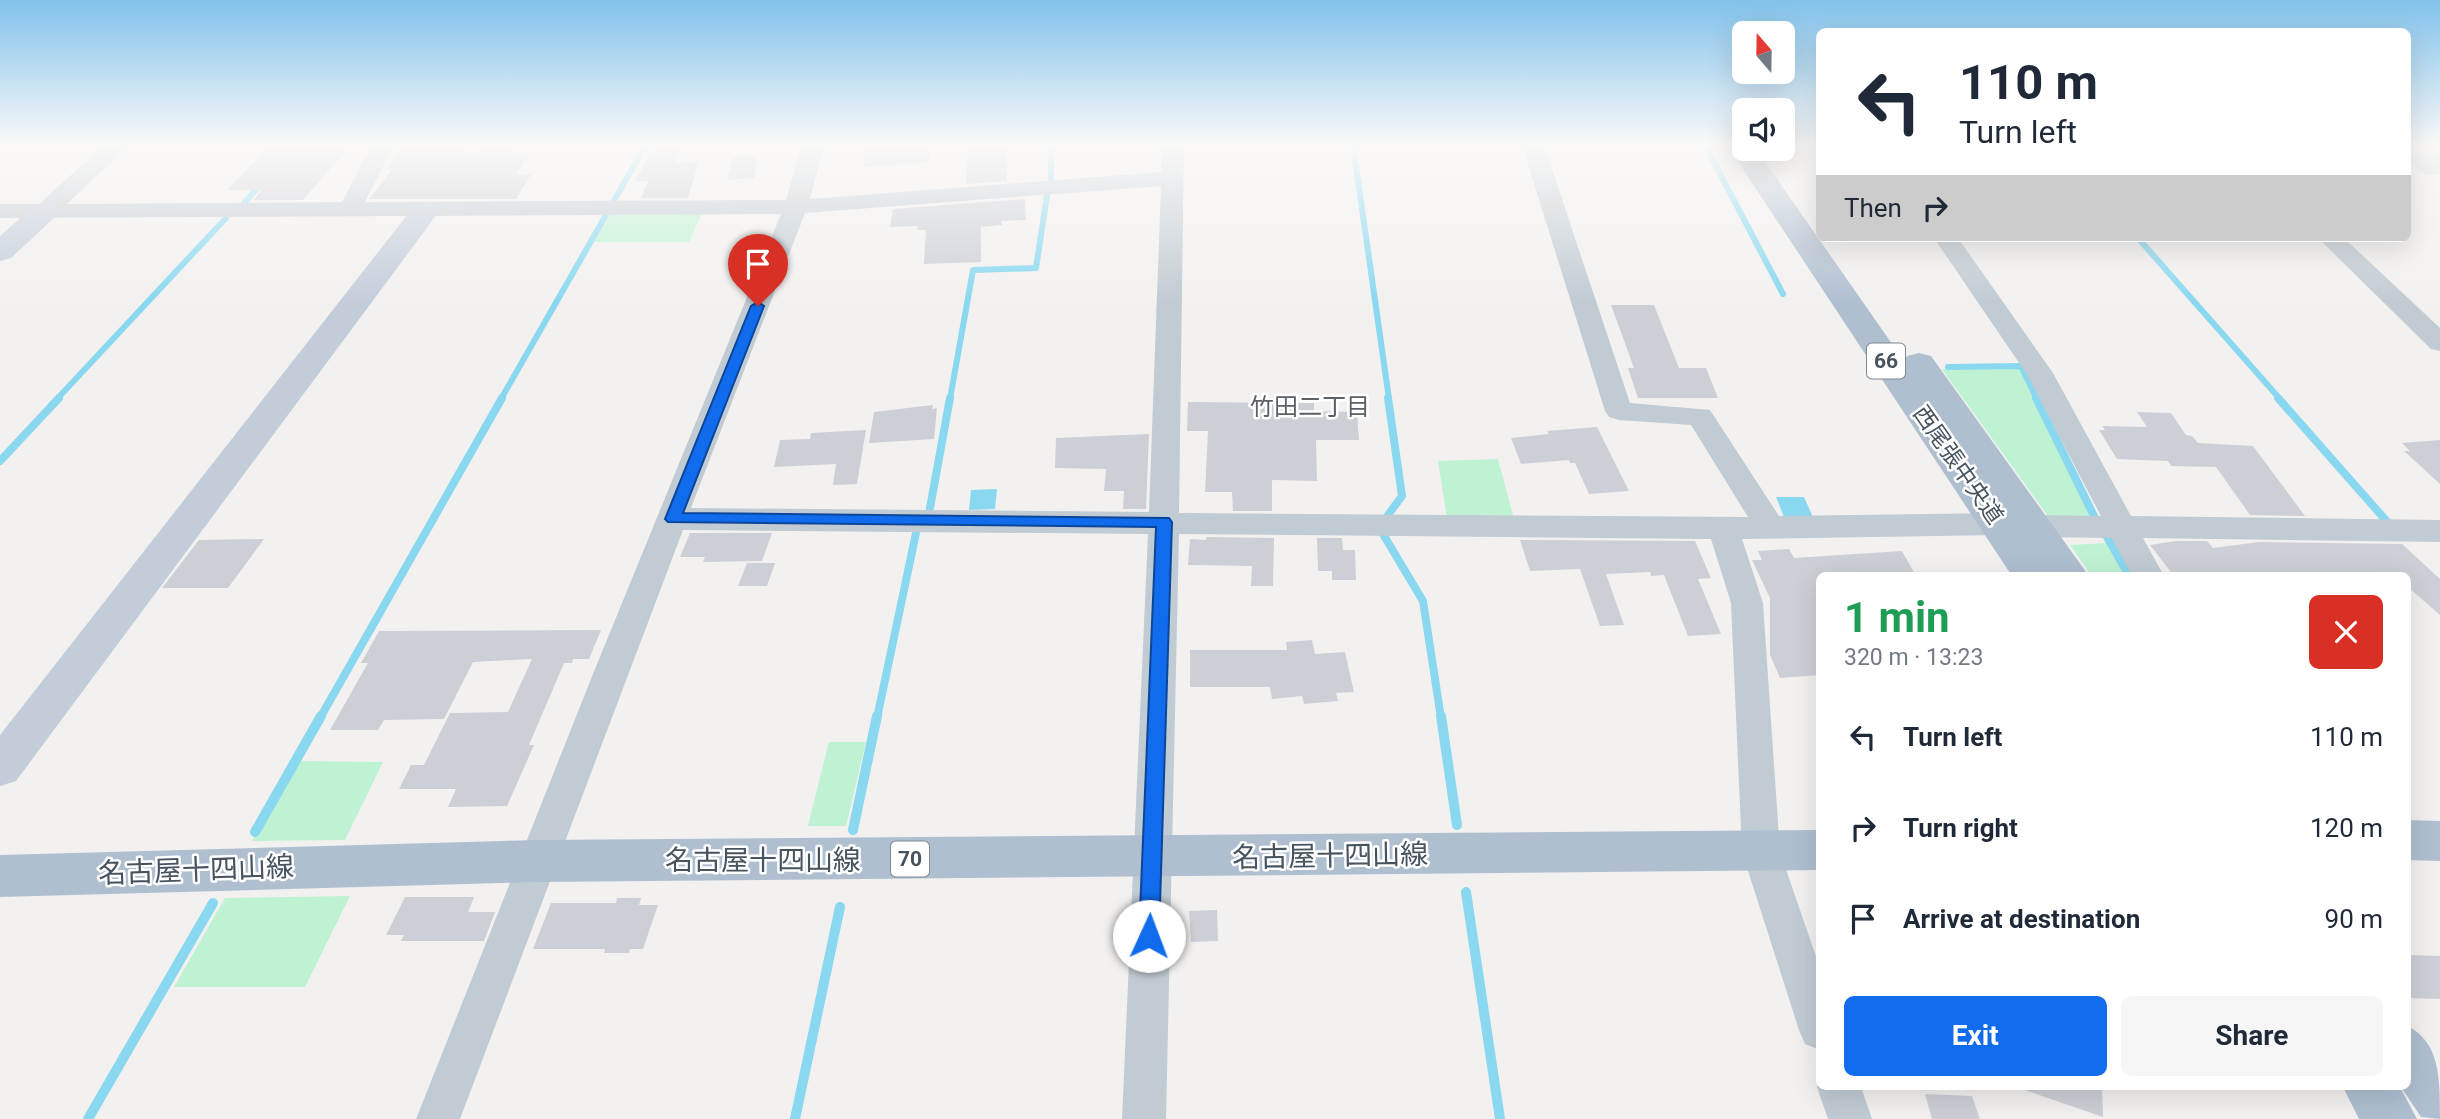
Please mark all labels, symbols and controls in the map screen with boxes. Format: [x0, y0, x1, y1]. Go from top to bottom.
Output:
north arrow [1732, 21, 1796, 84]
map controls [1732, 21, 1795, 161]
text: 110 m [1959, 54, 2098, 111]
icon: left [1844, 56, 1935, 147]
button: sound [1732, 98, 1795, 161]
text: Turn left [1959, 113, 2077, 151]
icon: right [1916, 189, 1954, 227]
text: Then [1844, 193, 1902, 223]
pin [728, 234, 788, 306]
icon: arrive [739, 245, 777, 283]
road number: 66 [1867, 344, 1905, 378]
district label: 竹田二丁目 [1250, 393, 1370, 421]
street label: 西尾張中央道 [1907, 401, 2009, 529]
text: 1 min [1844, 593, 1950, 642]
button: close [2309, 595, 2383, 669]
text: 320 m · 13:23 [1844, 644, 1983, 671]
icon: left [1844, 718, 1882, 756]
text: Turn left [1903, 722, 2002, 752]
text: 110 m [2310, 722, 2383, 752]
icon: right [1844, 809, 1882, 847]
text: Turn right [1903, 813, 2018, 843]
text: 120 m [2310, 813, 2383, 843]
street label: 名古屋十四山線 [1232, 838, 1428, 874]
road number: 70 [891, 842, 929, 876]
street label: 名古屋十四山線 [665, 844, 861, 877]
street label: 名古屋十四山線 [97, 850, 295, 890]
position arrow [1112, 899, 1186, 973]
icon: arrive [1844, 900, 1882, 938]
text: Arrive at destination [1903, 904, 2140, 934]
text: 90 m [2325, 904, 2383, 934]
button: Exit [1844, 996, 2107, 1076]
button: Share [2121, 996, 2383, 1076]

